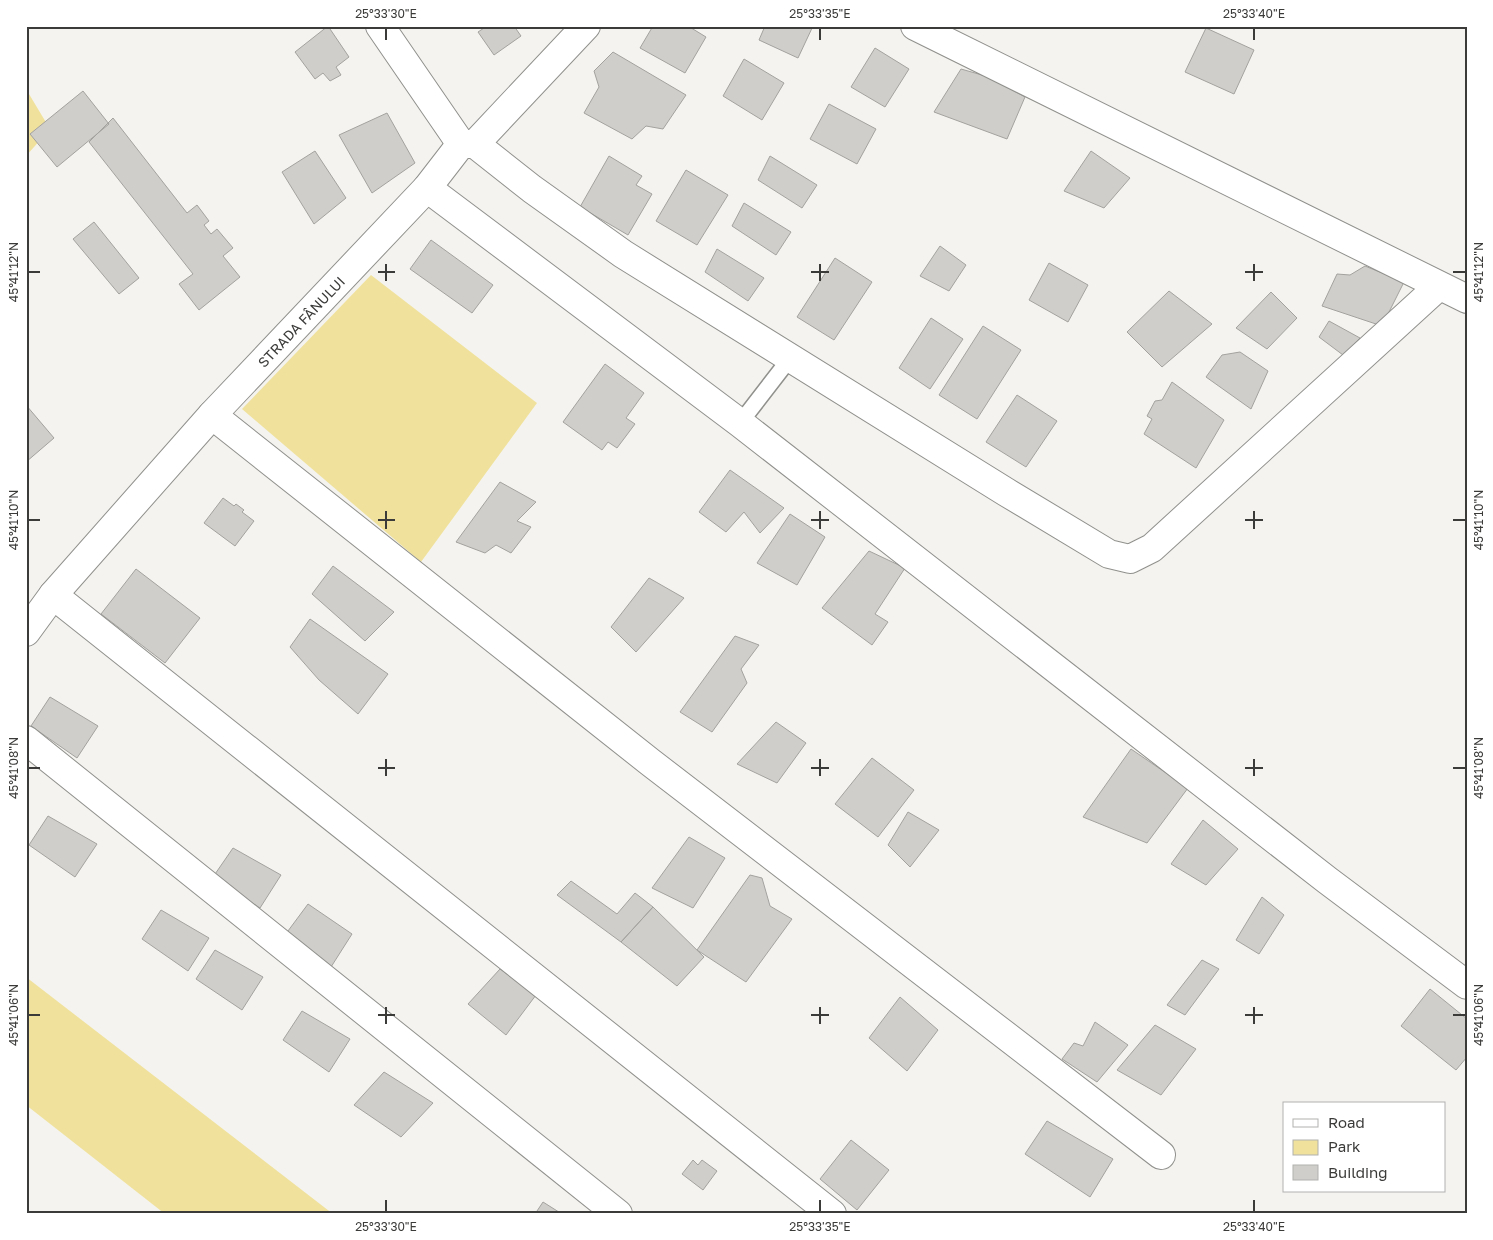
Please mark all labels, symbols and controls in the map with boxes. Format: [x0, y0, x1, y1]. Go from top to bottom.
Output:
text: 25°33'30"E [355, 6, 417, 21]
text: 25°33'35"E [789, 6, 851, 21]
text: 25°33'40"E [1223, 6, 1285, 21]
text: 45°41'12"N [6, 242, 21, 302]
text: 45°41'12"N [1471, 242, 1486, 302]
street label: STRADA FÂNULUI [254, 272, 348, 370]
text: 45°41'10"N [6, 490, 21, 550]
text: 45°41'10"N [1471, 490, 1486, 550]
text: 45°41'08"N [6, 737, 21, 799]
text: 45°41'08"N [1471, 737, 1486, 799]
text: 45°41'06"N [6, 984, 21, 1046]
text: 45°41'06"N [1471, 984, 1486, 1046]
legend [1283, 1102, 1446, 1192]
text: Road [1328, 1113, 1365, 1131]
text: Park [1328, 1137, 1361, 1155]
text: Building [1328, 1163, 1388, 1181]
text: 25°33'30"E [355, 1219, 417, 1234]
text: 25°33'35"E [789, 1219, 851, 1234]
text: 25°33'40"E [1223, 1219, 1285, 1234]

